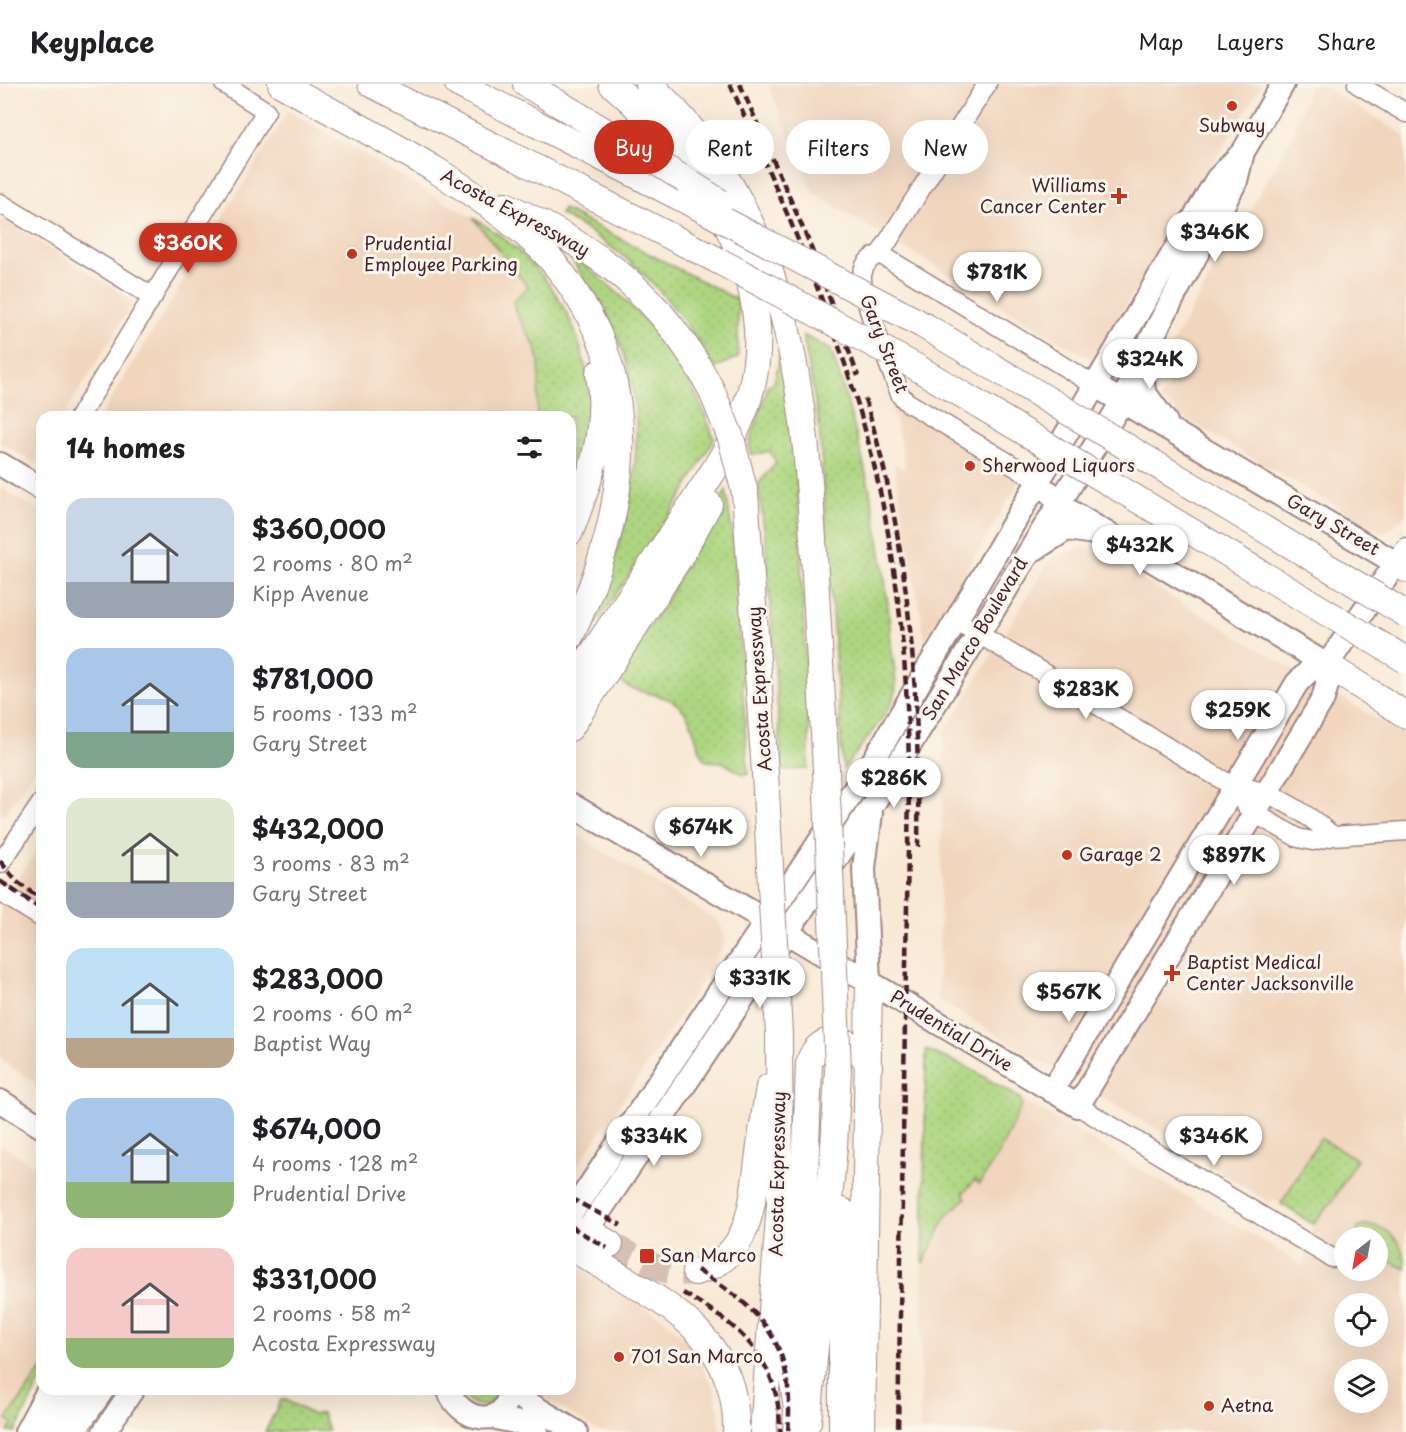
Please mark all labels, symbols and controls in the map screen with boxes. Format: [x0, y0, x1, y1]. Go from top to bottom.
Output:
text: Keyplace [30, 20, 155, 63]
text: Map [1139, 25, 1183, 57]
text: Layers [1216, 25, 1284, 57]
text: Share [1317, 25, 1376, 57]
marker: Subway [1225, 99, 1239, 113]
place label: Subway [1199, 111, 1265, 138]
chip: Buy [594, 120, 674, 174]
chip: Rent [686, 120, 774, 174]
chip: Filters [786, 120, 890, 174]
chip: New [902, 120, 988, 174]
street label: Acosta Expressway [436, 161, 595, 262]
place label: Williams Cancer Center [980, 171, 1107, 219]
marker: Williams Cancer Center [1110, 187, 1128, 205]
pin: $346K [1173, 212, 1257, 263]
text: $346K [1180, 216, 1250, 246]
pin: $360K [146, 223, 230, 274]
text: $360K [153, 227, 223, 257]
place label: Prudential Employee Parking [364, 229, 518, 277]
marker: Prudential Employee Parking [345, 247, 359, 261]
pin: $781K [955, 252, 1039, 303]
text: $781K [967, 256, 1027, 286]
street label: Gary Street [854, 290, 917, 397]
pin: $324K [1108, 339, 1192, 390]
text: $324K [1116, 343, 1184, 373]
text: 14 homes [66, 428, 185, 467]
icon: filters [513, 431, 546, 464]
place label: Sherwood Liquors [982, 451, 1135, 478]
marker: Sherwood Liquors [963, 459, 977, 473]
street label: Gary Street [1282, 486, 1385, 561]
text: $360,000 [252, 509, 386, 548]
icon: home [114, 522, 186, 594]
pin: $432K [1098, 525, 1182, 576]
text: $432K [1106, 529, 1174, 559]
text: 2 rooms · 80 m² [252, 548, 413, 578]
street label: San Marco Boulevard [914, 551, 1033, 725]
text: Kipp Avenue [252, 578, 369, 608]
street label: Acosta Expressway [739, 606, 778, 773]
text: $781,000 [252, 659, 373, 698]
pin: $283K [1044, 669, 1128, 720]
icon: home [114, 672, 186, 744]
text: $283K [1053, 673, 1119, 703]
pin: $259K [1196, 690, 1280, 741]
text: $259K [1205, 694, 1271, 724]
text: 5 rooms · 133 m² [252, 698, 418, 728]
text: Gary Street [252, 728, 367, 758]
pin: $286K [852, 758, 936, 809]
text: $286K [861, 762, 927, 792]
pin: $674K [659, 807, 743, 858]
text: $432,000 [252, 809, 384, 848]
text: $674K [669, 811, 733, 841]
icon: home [114, 822, 186, 894]
pin: $897K [1192, 835, 1276, 886]
text: $897K [1202, 839, 1266, 869]
place label: Garage 2 [1079, 840, 1162, 867]
text: 3 rooms · 83 m² [252, 848, 410, 878]
marker: Garage 2 [1060, 848, 1074, 862]
text: Gary Street [252, 878, 367, 908]
place label: Baptist Medical Center Jacksonville [1186, 948, 1354, 996]
pin: $331K [718, 958, 802, 1009]
text: $283,000 [252, 959, 383, 998]
text: $331K [729, 962, 791, 992]
marker: Baptist Medical Center Jacksonville [1163, 964, 1181, 982]
icon: home [114, 972, 186, 1044]
pin: $567K [1027, 972, 1111, 1023]
text: $567K [1036, 976, 1102, 1006]
street label: Prudential Drive [885, 982, 1018, 1077]
text: 2 rooms · 60 m² [252, 998, 413, 1028]
text: Baptist Way [252, 1028, 371, 1058]
street label: Acosta Expressway [762, 1091, 791, 1257]
text: $674,000 [252, 1109, 381, 1148]
pin: $334K [612, 1116, 696, 1167]
pin: $346K [1172, 1116, 1256, 1167]
text: $334K [620, 1120, 688, 1150]
text: $346K [1179, 1120, 1249, 1150]
icon: home [114, 1122, 186, 1194]
text: 4 rooms · 128 m² [252, 1148, 418, 1178]
text: Prudential Drive [252, 1178, 406, 1208]
north arrow [1334, 1227, 1388, 1281]
map controls [1334, 1227, 1388, 1413]
place label: San Marco [660, 1241, 756, 1268]
marker: San Marco [638, 1247, 656, 1265]
text: $331,000 [252, 1259, 377, 1298]
icon: home [114, 1272, 186, 1344]
button: locate [1334, 1293, 1388, 1347]
text: 2 rooms · 58 m² [252, 1298, 411, 1328]
text: Acosta Expressway [252, 1328, 436, 1358]
place label: 701 San Marco [631, 1342, 763, 1369]
marker: 701 San Marco [612, 1350, 626, 1364]
button: layers [1334, 1359, 1388, 1413]
place label: Aetna [1221, 1391, 1274, 1418]
marker: Aetna [1202, 1399, 1216, 1413]

